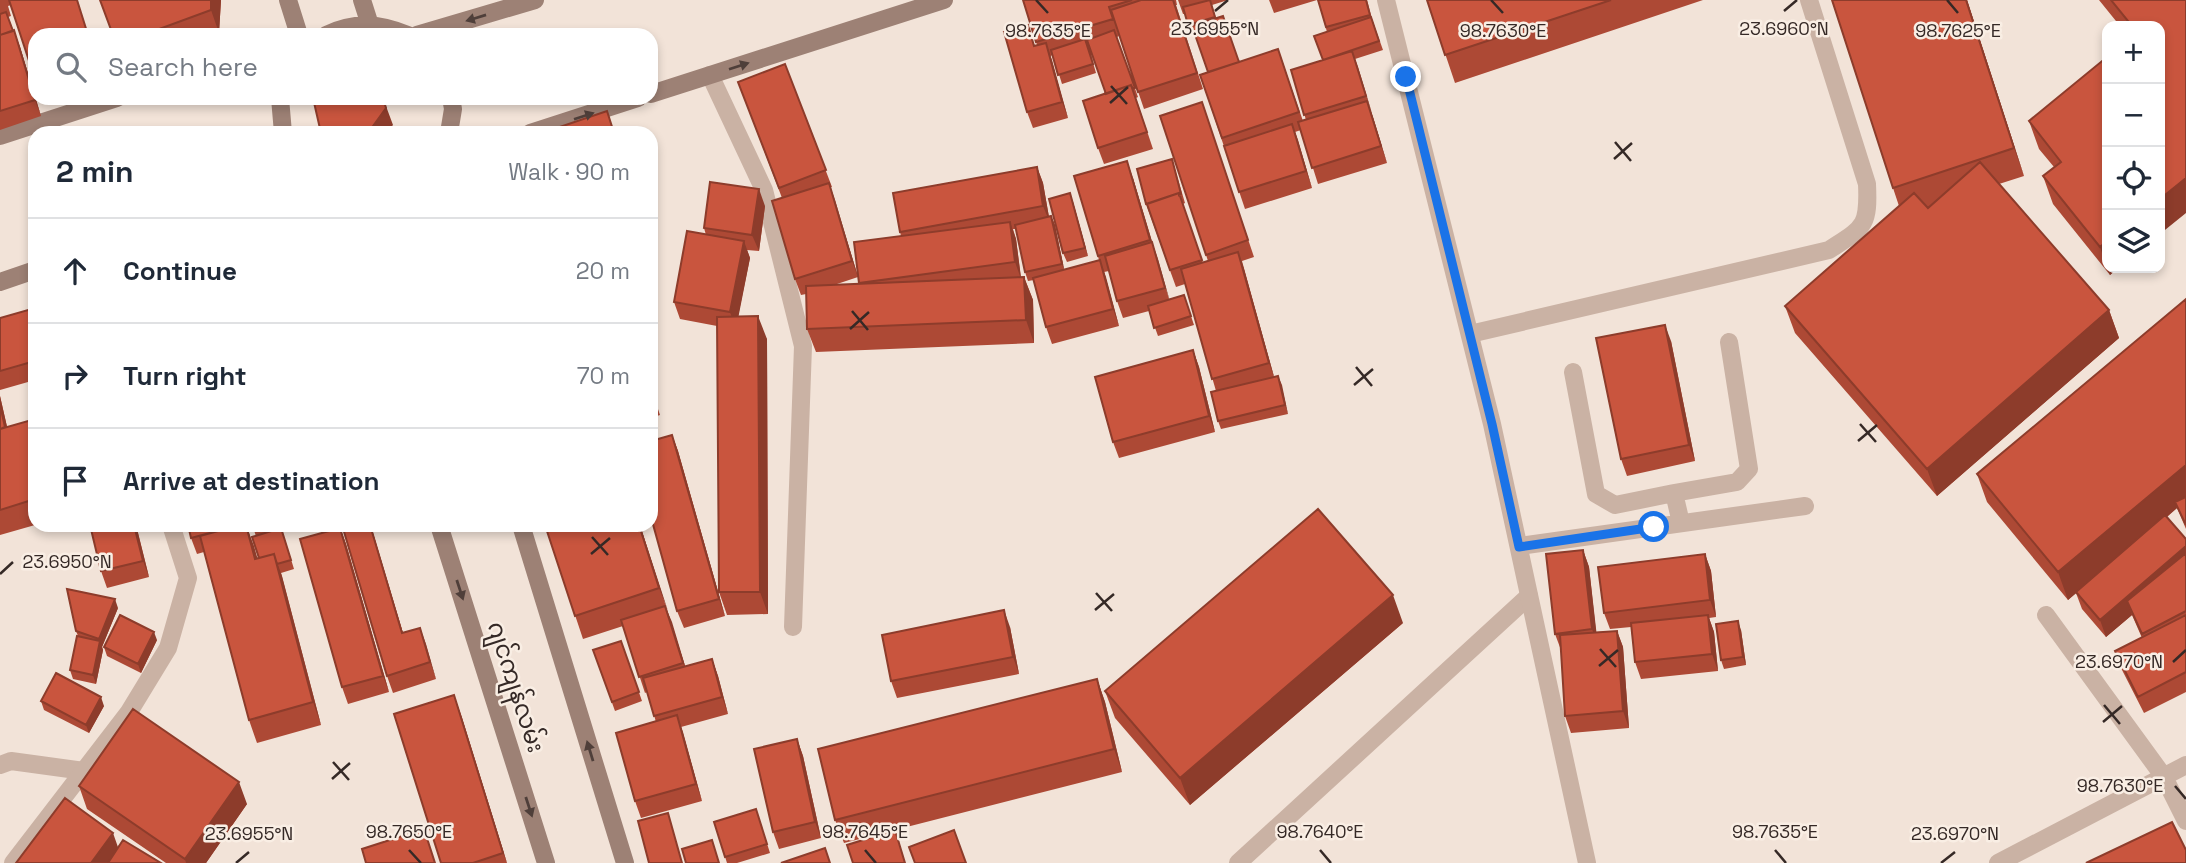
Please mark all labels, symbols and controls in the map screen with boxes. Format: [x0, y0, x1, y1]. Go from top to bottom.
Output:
one-way arrow [465, 13, 486, 23]
text: 23.6955°N [1171, 17, 1259, 40]
text: 23.6960°N [1739, 17, 1829, 40]
text: 98.7635°E [1005, 19, 1091, 42]
text: 98.7630°E [1460, 19, 1546, 42]
text: 98.7625°E [1915, 19, 2001, 42]
map controls [2102, 21, 2165, 273]
button: + [2102, 21, 2165, 84]
search box [28, 28, 658, 105]
icon: search [52, 48, 90, 86]
text: Search here [108, 50, 258, 84]
one-way arrow [729, 60, 750, 70]
route end [1390, 61, 1421, 92]
button: − [2102, 84, 2165, 147]
one-way arrow [574, 110, 595, 120]
button: locate [2102, 147, 2165, 210]
text: 2 min [56, 152, 134, 191]
text: Walk · 90 m [508, 157, 630, 187]
button: layers [2102, 210, 2165, 273]
icon: ahead [56, 252, 94, 290]
text: Continue [123, 254, 237, 288]
text: 20 m [576, 256, 630, 286]
icon: right [56, 357, 94, 395]
text: Turn right [123, 359, 247, 393]
text: 70 m [577, 361, 630, 391]
icon: arrive [56, 462, 94, 500]
text: Arrive at destination [123, 464, 380, 498]
route start [1638, 511, 1669, 542]
text: 23.6950°N [22, 550, 112, 573]
one-way arrow [455, 580, 465, 601]
street label: ဂျင်ကျန်လမ်း [477, 617, 552, 758]
text: 23.6970°N [2075, 650, 2163, 673]
one-way arrow [585, 740, 595, 761]
text: 98.7630°E [2077, 774, 2163, 797]
one-way arrow [524, 797, 534, 818]
text: 98.7650°E [366, 820, 452, 843]
text: 98.7645°E [822, 820, 908, 843]
text: 98.7640°E [1277, 820, 1363, 843]
text: 98.7635°E [1732, 820, 1818, 843]
text: 23.6955°N [205, 822, 293, 845]
text: 23.6970°N [1911, 822, 1999, 845]

